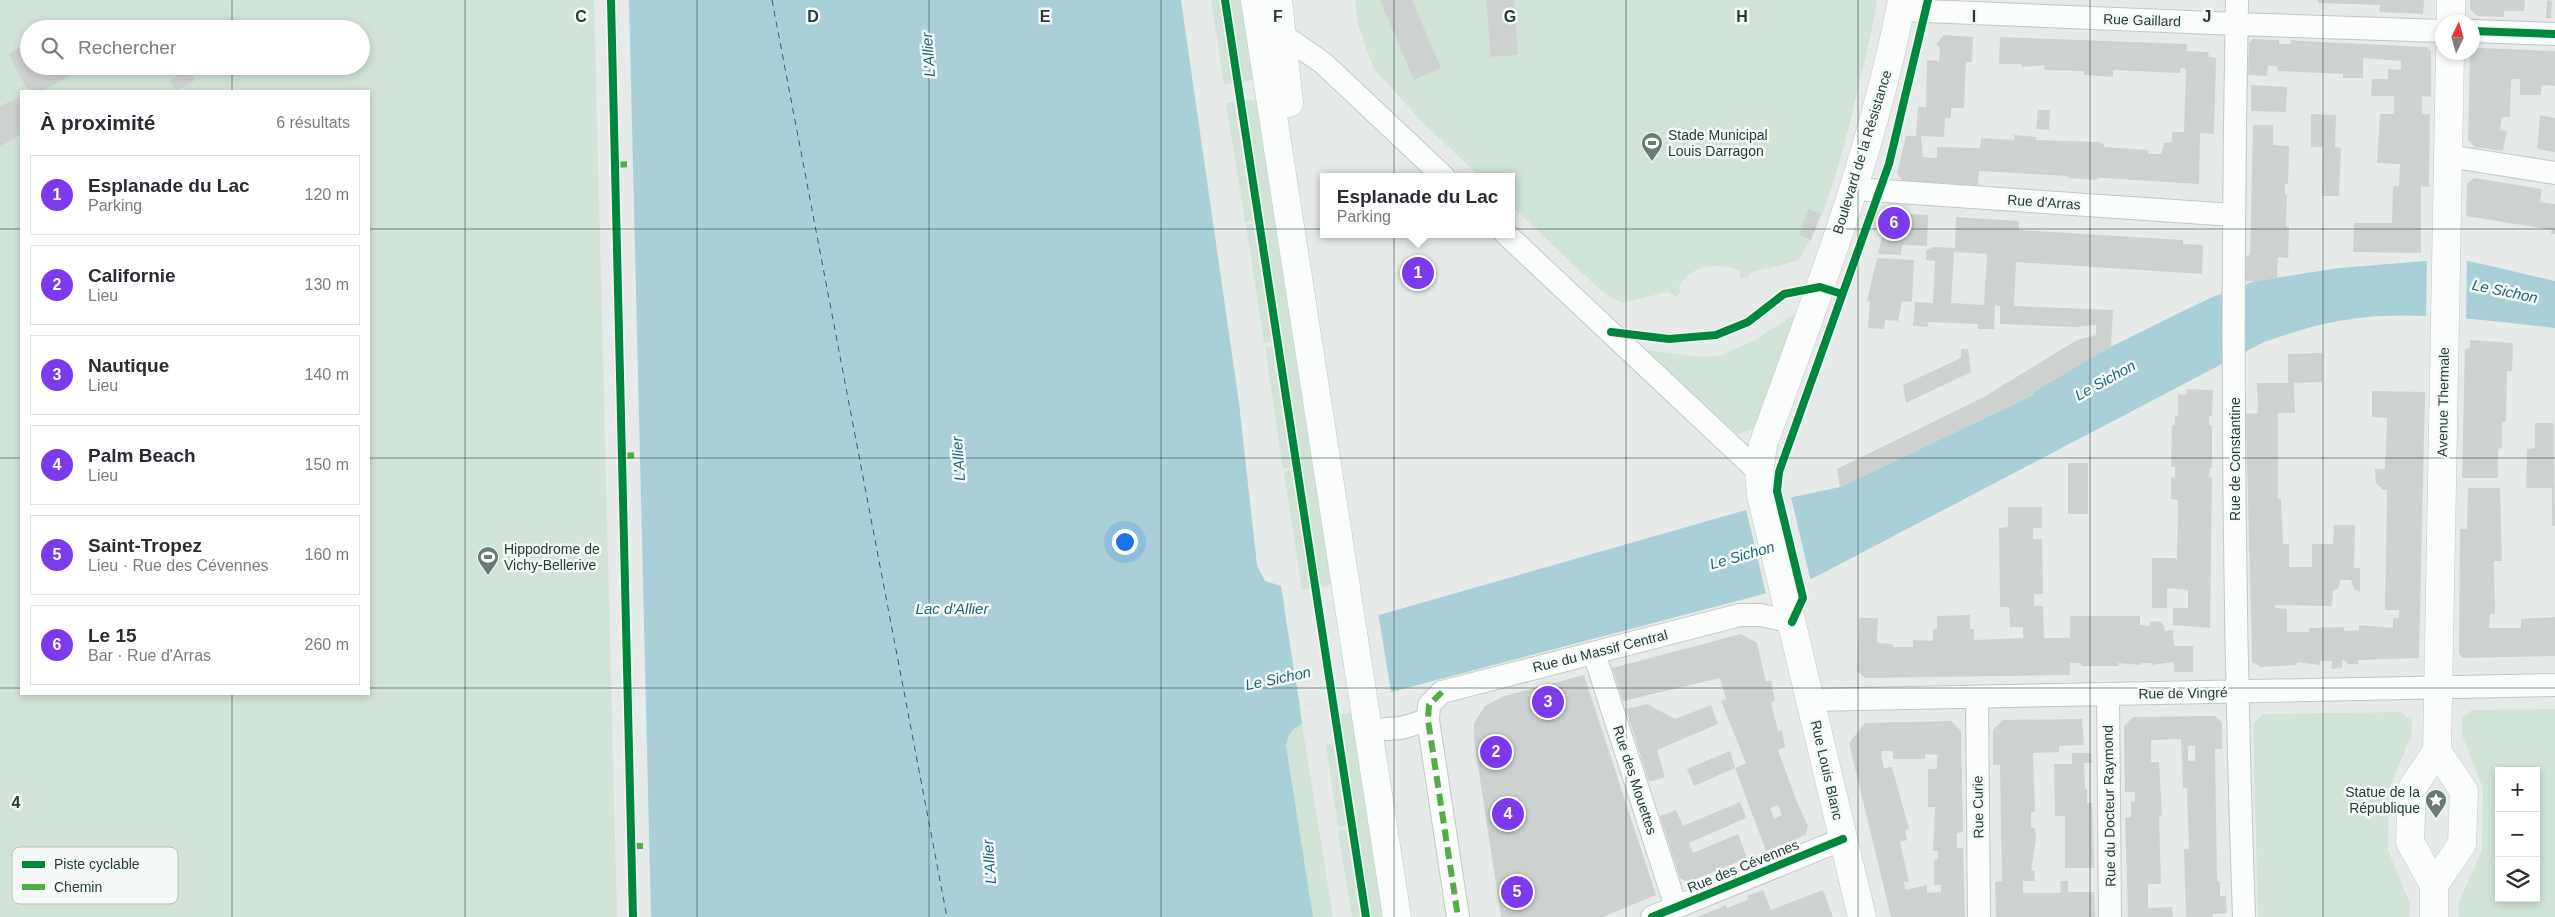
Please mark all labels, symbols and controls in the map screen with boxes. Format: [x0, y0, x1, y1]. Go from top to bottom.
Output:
text: C [575, 8, 587, 25]
text: D [807, 8, 819, 25]
text: E [1040, 8, 1051, 25]
text: F [1273, 8, 1283, 25]
text: G [1504, 8, 1516, 25]
text: H [1736, 8, 1748, 25]
text: I [1972, 8, 1976, 25]
text: J [2203, 8, 2211, 25]
street label: Rue Gaillard [2103, 11, 2181, 29]
north arrow [2435, 15, 2480, 60]
search box [20, 20, 370, 75]
water label: L'Allier [918, 31, 938, 78]
icon: search [38, 34, 66, 62]
text: Rechercher [78, 37, 176, 58]
street label: Boulevard de la Résistance [1829, 68, 1895, 236]
text: À proximité [40, 111, 156, 134]
text: 6 résultats [276, 114, 350, 131]
place label: Stade Municipal Louis Darragon [1668, 127, 1768, 159]
sports icon: Stade Municipal Louis Darragon [1640, 131, 1664, 162]
popup [1320, 173, 1515, 238]
text: Esplanade du Lac [88, 175, 250, 196]
text: 1 [53, 186, 61, 203]
text: 120 m [305, 186, 349, 203]
text: Esplanade du Lac [1337, 186, 1498, 207]
street label: Rue d'Arras [2007, 191, 2081, 213]
text: Parking [88, 197, 142, 214]
pin: 6 [1878, 204, 1910, 242]
text: Parking [1337, 208, 1391, 225]
pin: 1 [1402, 254, 1434, 292]
text: Californie [88, 265, 176, 286]
text: 2 [53, 276, 61, 293]
text: 130 m [305, 276, 349, 293]
water label: Le Sichon [2471, 276, 2539, 306]
text: Lieu [88, 287, 118, 304]
street label: Avenue Thermale [2434, 347, 2452, 457]
text: Nautique [88, 355, 169, 376]
water label: Le Sichon [2072, 356, 2138, 404]
text: 3 [53, 366, 61, 383]
text: 140 m [305, 366, 349, 383]
text: Lieu [88, 377, 118, 394]
street label: Rue de Constantine [2227, 397, 2243, 521]
water label: L'Allier [948, 435, 968, 482]
text: Palm Beach [88, 445, 196, 466]
text: 4 [53, 456, 61, 473]
text: 150 m [305, 456, 349, 473]
text: Lieu [88, 467, 118, 484]
your location [1112, 529, 1138, 555]
text: Saint-Tropez [88, 535, 202, 556]
water label: Le Sichon [1708, 538, 1776, 572]
place label: Hippodrome de Vichy-Bellerive [504, 541, 600, 573]
sports icon: Hippodrome de Vichy-Bellerive [476, 545, 500, 576]
text: 5 [53, 546, 61, 563]
text: 160 m [305, 546, 349, 563]
text: Lieu · Rue des Cévennes [88, 557, 269, 574]
water label: Lac d'Allier [916, 600, 989, 617]
text: Le 15 [88, 625, 137, 646]
street label: Rue du Massif Central [1531, 626, 1669, 676]
text: 6 [53, 636, 61, 653]
text: 260 m [305, 636, 349, 653]
text: Bar · Rue d'Arras [88, 647, 211, 664]
water label: Le Sichon [1244, 663, 1312, 693]
pin: 3 [1532, 683, 1564, 721]
street label: Rue de Vingré [2138, 684, 2228, 702]
street label: Rue Louis Blanc [1808, 719, 1846, 821]
street label: Rue des Mouettes [1610, 723, 1660, 837]
street label: Rue du Docteur Raymond [2100, 725, 2118, 887]
pin: 2 [1480, 733, 1512, 771]
map controls [2495, 767, 2540, 902]
button: + [2495, 767, 2540, 812]
street label: Rue Curie [1969, 775, 1987, 839]
place label: Statue de la République [2345, 784, 2420, 816]
place icon: Statue de la République [2424, 788, 2448, 819]
text: 4 [12, 794, 21, 811]
pin: 4 [1492, 795, 1524, 833]
button: − [2495, 812, 2540, 857]
street label: Rue des Cévennes [1685, 836, 1801, 896]
water label: L'Allier [979, 838, 999, 885]
legend [12, 847, 178, 904]
text: Piste cyclable [54, 856, 140, 872]
button: layers [2495, 857, 2540, 902]
pin: 5 [1501, 873, 1533, 911]
text: Chemin [54, 879, 102, 895]

